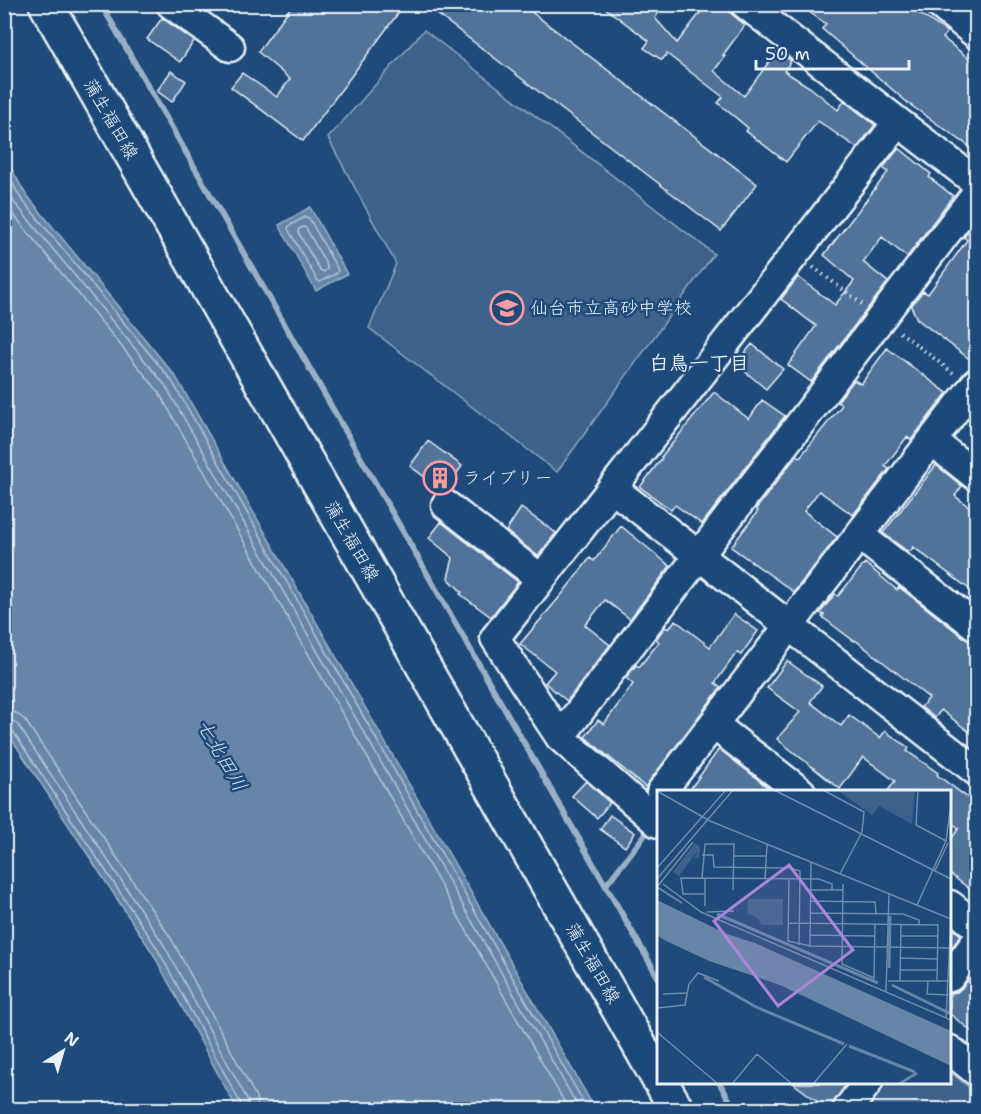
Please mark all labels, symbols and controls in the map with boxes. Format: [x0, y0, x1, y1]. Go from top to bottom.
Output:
scale bar [756, 33, 909, 71]
text: 50 m [765, 42, 810, 66]
street label: 蒲生福田線 [78, 74, 144, 164]
school or university icon: 仙台市立高砂中学校 [489, 290, 525, 326]
place label: 仙台市立高砂中学校 [530, 296, 692, 320]
district label: 白鳥一丁目 [649, 350, 749, 376]
building icon: ライブリー [422, 460, 458, 496]
place label: ライブリー [463, 466, 552, 490]
street label: 蒲生福田線 [319, 496, 385, 586]
water label: 七北田川 [191, 714, 253, 796]
inset map [657, 790, 951, 1084]
street label: 蒲生福田線 [560, 918, 626, 1008]
north arrow [33, 1021, 93, 1081]
text: N [60, 1027, 83, 1052]

